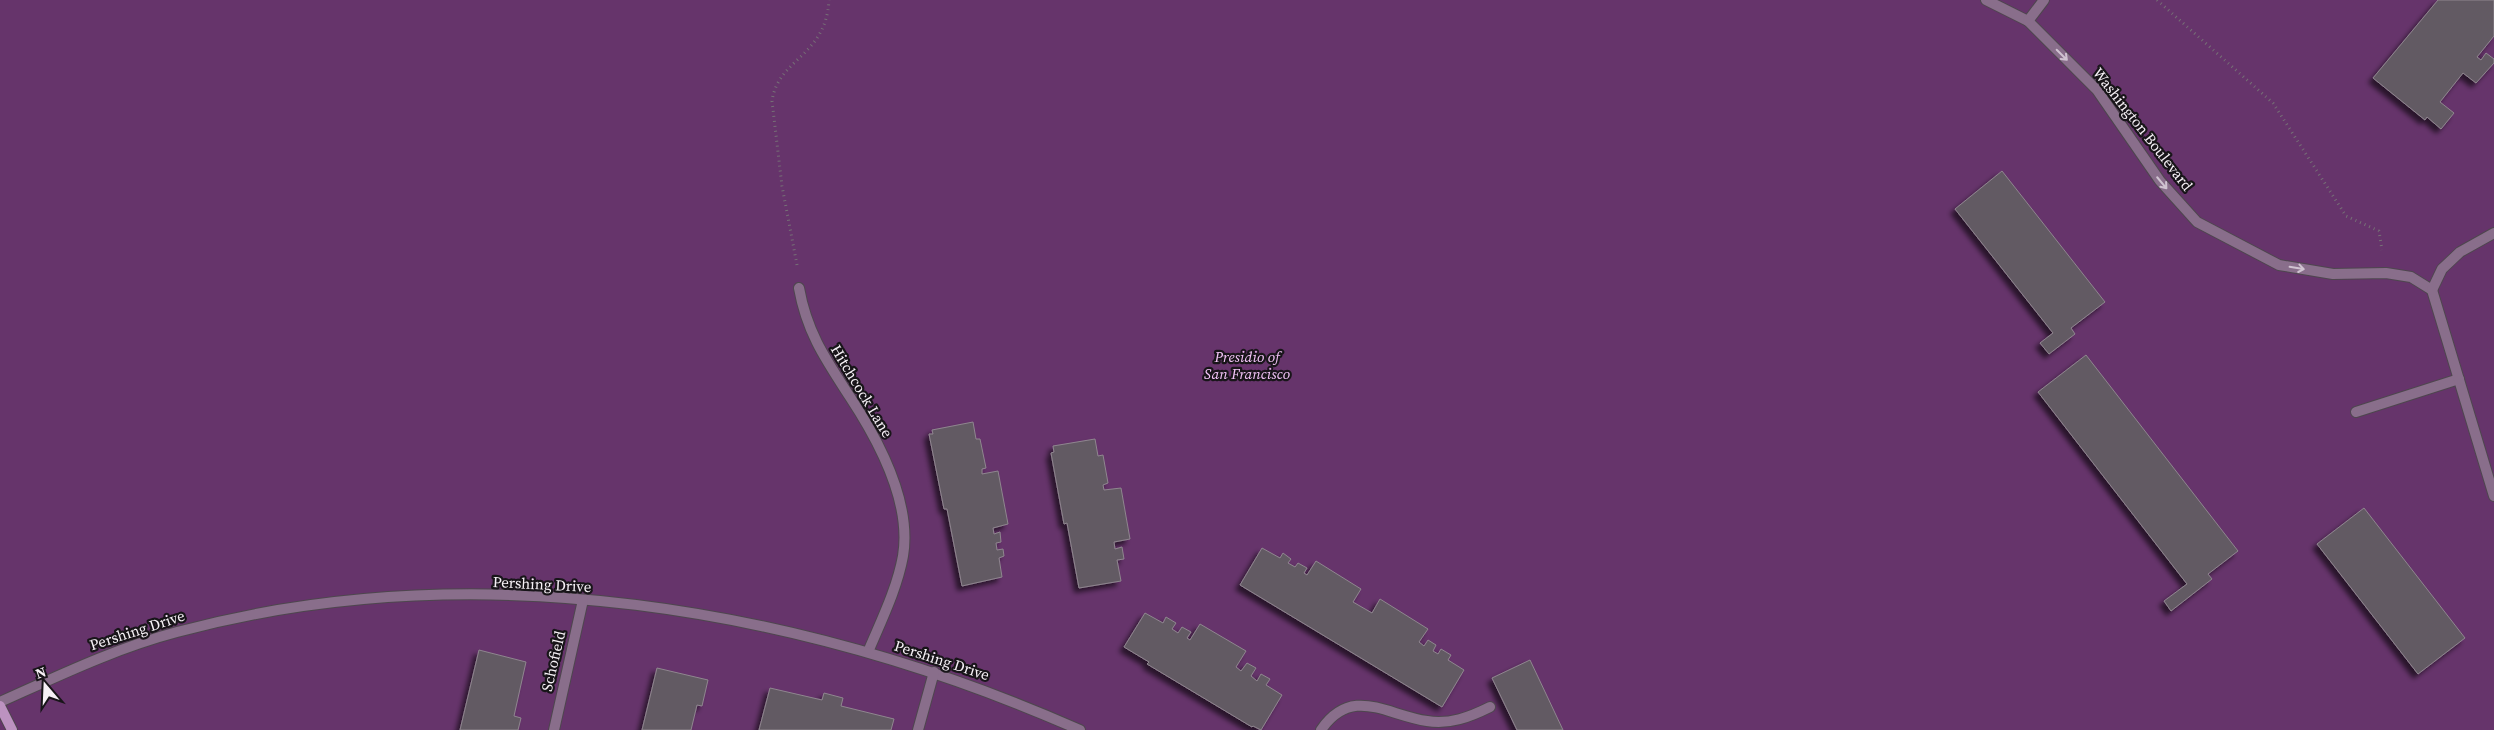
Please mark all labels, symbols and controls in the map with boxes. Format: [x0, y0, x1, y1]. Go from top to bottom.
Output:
one-way arrow [2056, 49, 2068, 61]
street label: Washington Boulevard [2088, 63, 2198, 195]
one-way arrow [2157, 176, 2168, 189]
one-way arrow [2288, 263, 2304, 273]
street label: Hitchcock Lane [826, 341, 898, 442]
park label: Presidio of San Francisco [1204, 346, 1290, 384]
street label: Pershing Drive [492, 571, 592, 597]
street label: Pershing Drive [87, 605, 188, 655]
street label: Schofield [536, 628, 570, 693]
street label: Pershing Drive [892, 635, 993, 685]
north arrow [20, 660, 70, 710]
text: N [33, 662, 49, 684]

